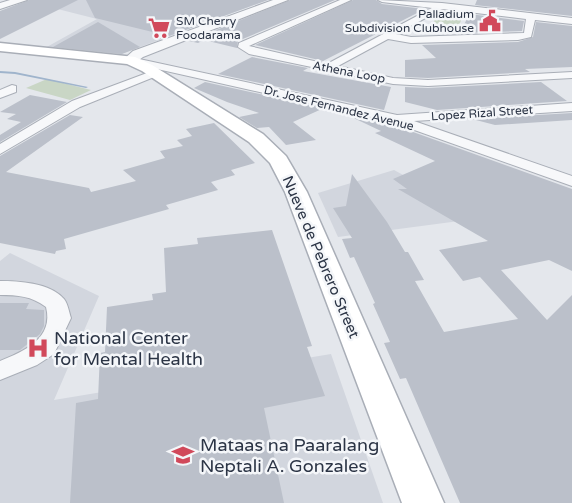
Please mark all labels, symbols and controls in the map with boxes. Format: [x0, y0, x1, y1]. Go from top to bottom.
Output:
place label: Palladium Subdivision Clubhouse [345, 7, 474, 35]
public building icon: Palladium Subdivision Clubhouse [477, 8, 503, 34]
place label: SM Cherry Foodarama [176, 14, 241, 42]
supermarket icon: SM Cherry Foodarama [146, 15, 172, 41]
street label: Athena Loop [312, 58, 386, 86]
street label: Dr. Jose Fernandez Avenue [263, 83, 416, 133]
street label: Lopez Rizal Street [430, 102, 534, 124]
street label: Nueve de Pebrero Street [279, 173, 364, 341]
place label: National Center for Mental Health [54, 327, 203, 370]
hospital icon: National Center for Mental Health [25, 335, 51, 361]
place label: Mataas na Paaralang Neptali A. Gonzales [200, 434, 379, 477]
school or university icon: Mataas na Paaralang Neptali A. Gonzales [170, 442, 196, 468]

